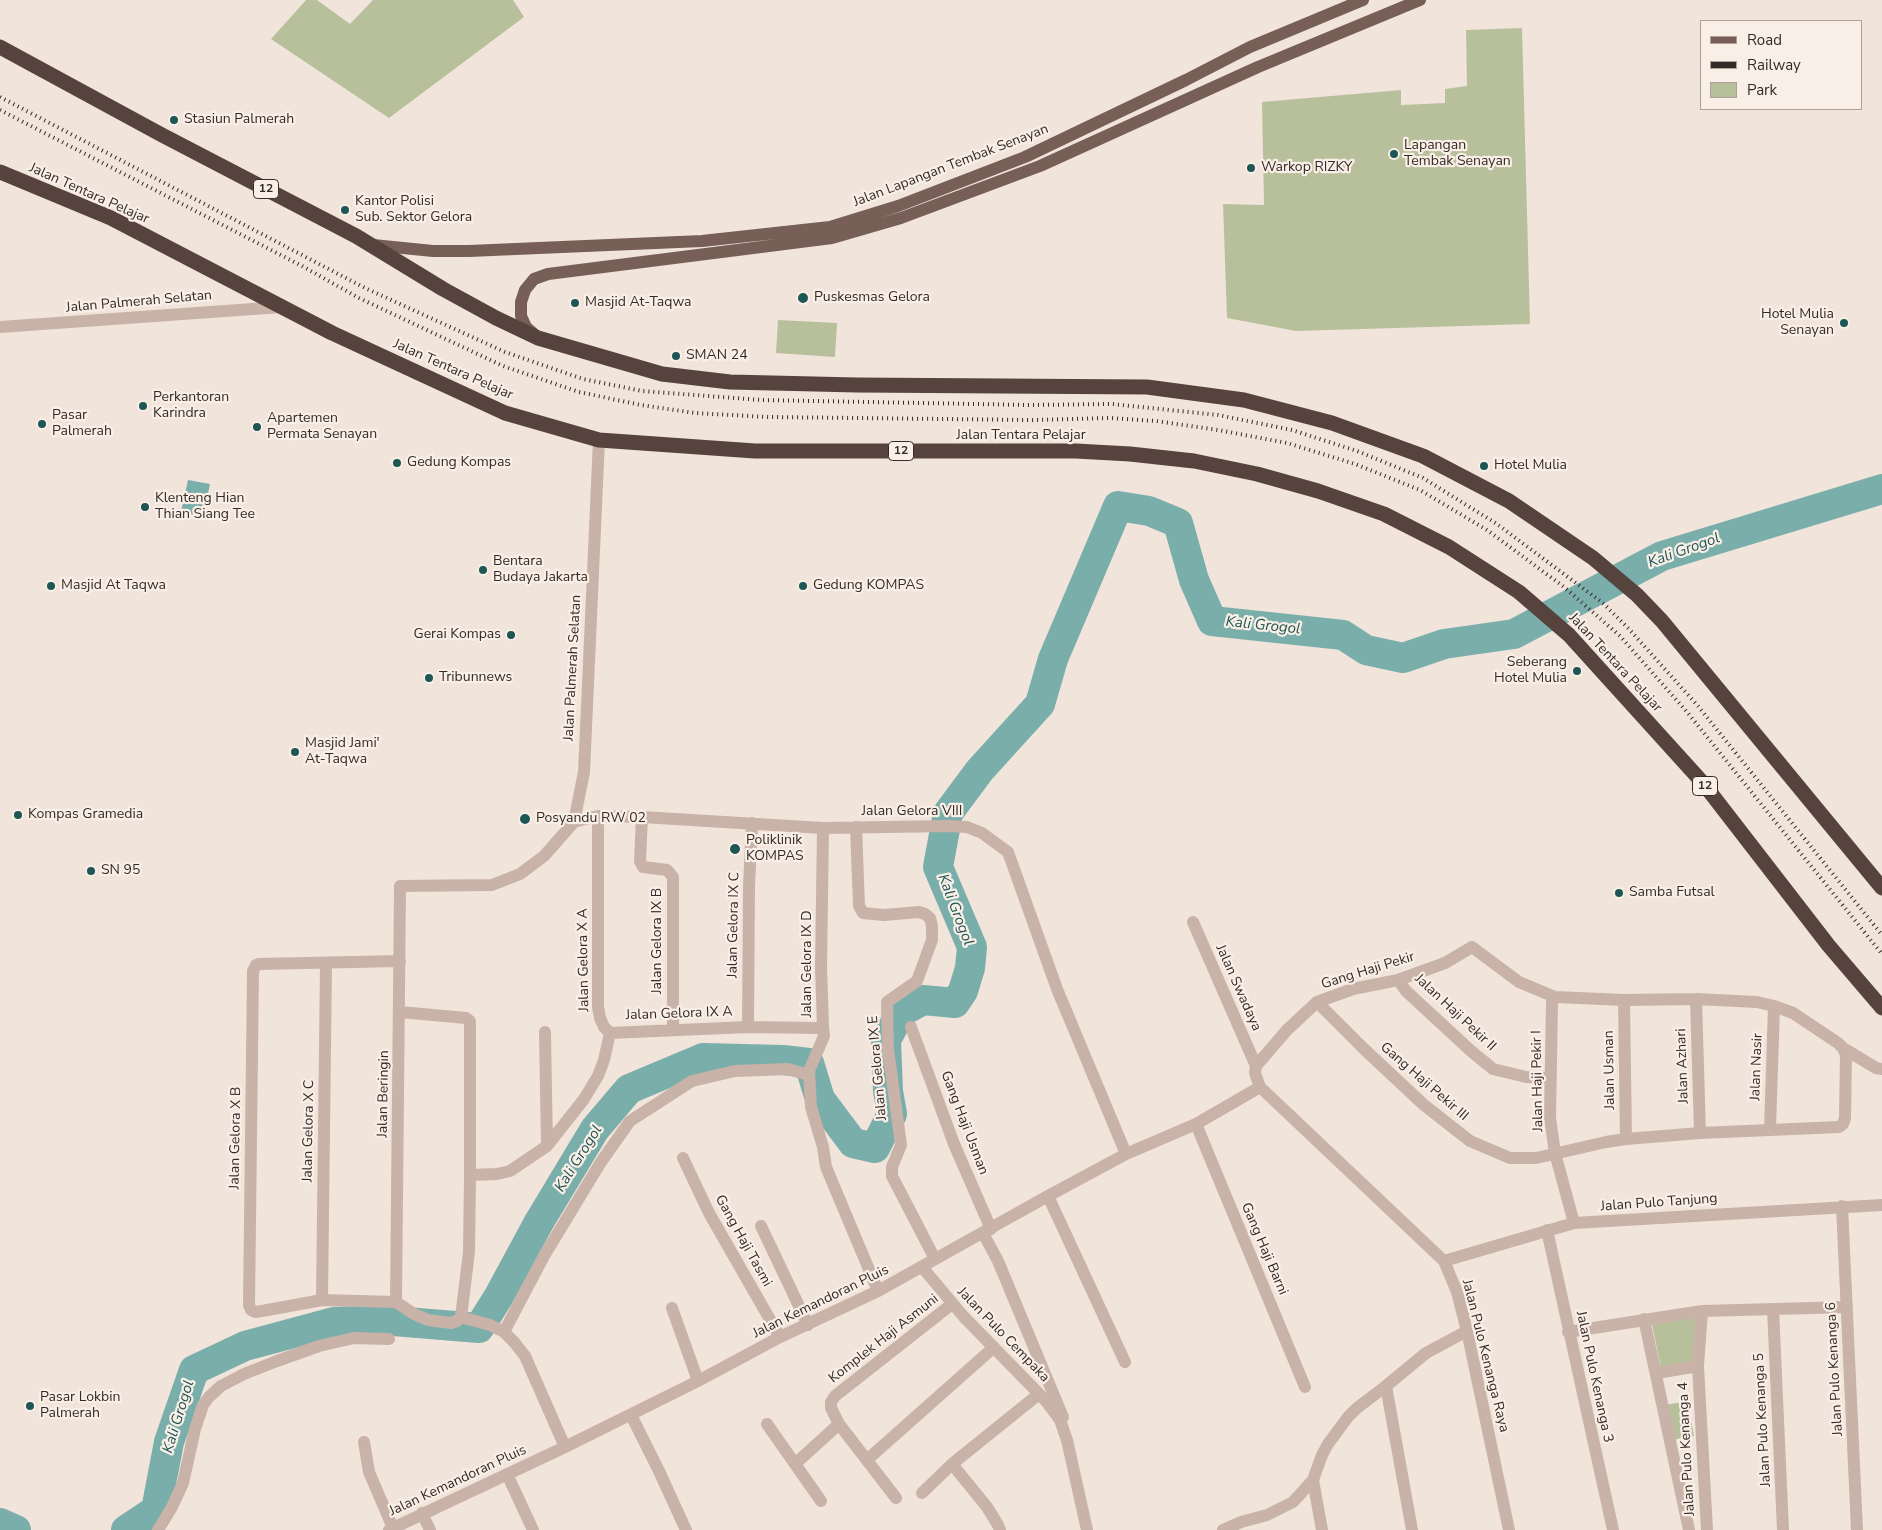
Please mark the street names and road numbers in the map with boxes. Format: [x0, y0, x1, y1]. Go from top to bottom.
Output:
street label: Jalan Lapangan Tembak Senayan [851, 121, 1051, 211]
street label: Jalan Tentara Pelajar [26, 160, 152, 228]
road number: 12 [254, 180, 278, 198]
street label: Jalan Palmerah Selatan [65, 287, 213, 317]
street label: Jalan Tentara Pelajar [390, 336, 516, 404]
street label: Jalan Tentara Pelajar [956, 428, 1086, 444]
road number: 12 [888, 442, 914, 461]
street label: Jalan Palmerah Selatan [561, 594, 585, 742]
street label: Jalan Tentara Pelajar [1565, 610, 1665, 716]
road number: 12 [1692, 776, 1718, 796]
street label: Jalan Gelora VIII [862, 804, 962, 820]
street label: Jalan Gelora IX C [725, 872, 743, 978]
street label: Jalan Gelora IX B [650, 888, 666, 994]
street label: Jalan Gelora X A [575, 908, 593, 1012]
street label: Jalan Gelora IX D [800, 910, 816, 1018]
street label: Jalan Swadaya [1211, 942, 1265, 1034]
street label: Gang Haji Pekir [1319, 949, 1417, 993]
street label: Jalan Haji Pekir II [1411, 971, 1499, 1055]
street label: Jalan Gelora IX A [625, 1004, 733, 1024]
street label: Jalan Gelora IX E [865, 1015, 891, 1121]
street label: Jalan Azhari [1673, 1028, 1693, 1104]
street label: Jalan Haji Pekir I [1529, 1030, 1547, 1132]
street label: Jalan Usman [1601, 1030, 1619, 1110]
street label: Jalan Nasir [1747, 1033, 1767, 1101]
street label: Gang Haji Pekir III [1377, 1039, 1471, 1125]
street label: Jalan Beringin [375, 1050, 393, 1138]
street label: Gang Haji Usman [936, 1069, 992, 1177]
street label: Jalan Gelora X C [300, 1080, 318, 1182]
street label: Jalan Gelora X B [227, 1087, 245, 1189]
street label: Jalan Pulo Tanjung [1600, 1191, 1718, 1215]
street label: Gang Haji Tasmi [711, 1192, 775, 1290]
street label: Gang Haji Barni [1237, 1200, 1291, 1298]
street label: Jalan Kemandoran Pluis [750, 1262, 892, 1342]
street label: Jalan Pulo Kenanga Raya [1458, 1278, 1512, 1434]
street label: Jalan Pulo Cempaka [953, 1284, 1053, 1386]
street label: Komplek Haji Asmuni [826, 1291, 942, 1387]
street label: Jalan Pulo Kenanga 6 [1823, 1302, 1847, 1436]
street label: Jalan Pulo Kenanga 3 [1572, 1310, 1616, 1444]
street label: Jalan Pulo Kenanga 5 [1751, 1353, 1775, 1487]
street label: Jalan Pulo Kenanga 4 [1675, 1382, 1699, 1516]
street label: Jalan Kemandoran Pluis [387, 1442, 529, 1520]

